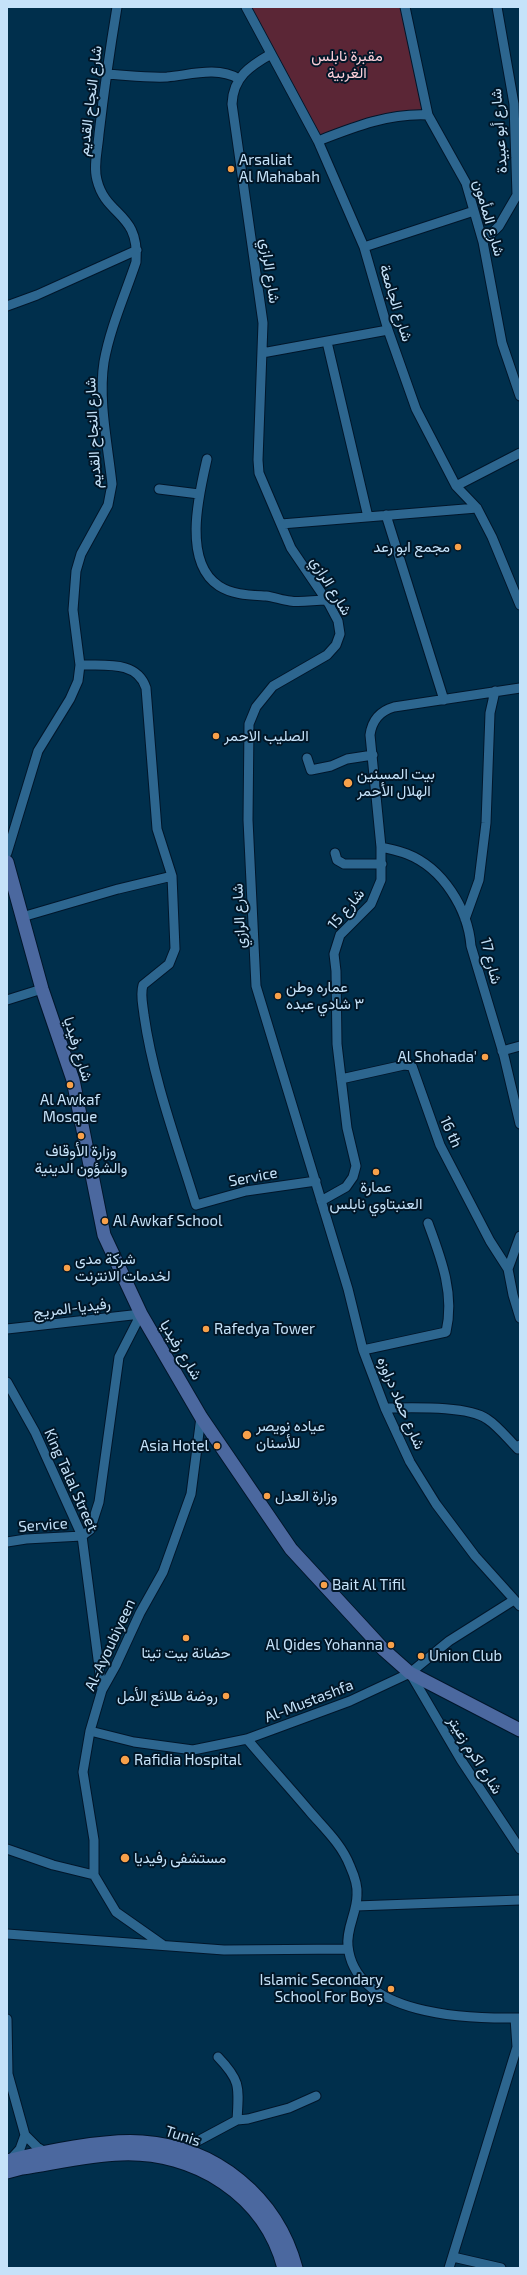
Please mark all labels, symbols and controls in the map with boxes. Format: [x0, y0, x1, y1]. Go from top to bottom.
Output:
street label: شارع النجاح القديم [74, 45, 106, 157]
park label: مقبرة نابلس الغربية [311, 47, 383, 82]
street label: شارع أبو عبيدة [487, 88, 511, 174]
place label: Arsaliat Al Mahabah [239, 151, 320, 186]
marker: Arsaliat Al Mahabah [226, 164, 236, 174]
street label: شارع المأمون [470, 178, 508, 258]
street label: شارع الرازي [257, 237, 283, 305]
street label: شارع الجامعة [376, 262, 416, 344]
street label: شارع النجاح القديم [81, 377, 105, 489]
place label: مجمع ابو رعد [373, 538, 450, 556]
marker: مجمع ابو رعد [453, 542, 463, 552]
street label: شارع الرازي [306, 553, 356, 619]
place label: الصليب الاحمر [224, 727, 309, 745]
marker: الصليب الاحمر [211, 731, 221, 741]
place label: بيت المسنين الهلال الأحمر [357, 765, 435, 800]
marker: بيت المسنين الهلال الأحمر [342, 777, 354, 789]
street label: شارع الرازي [228, 883, 250, 949]
street label: شارع 15 [324, 885, 368, 933]
street label: شارع 17 [477, 936, 505, 986]
place label: عماره وطن ٣ شادي عبده [286, 978, 364, 1013]
marker: عماره وطن ٣ شادي عبده [273, 991, 283, 1001]
street label: شارع رفيديا [60, 1015, 96, 1083]
place label: Al Shohada' [397, 1048, 477, 1066]
marker: Al Shohada' [480, 1052, 490, 1062]
marker: Al Awkaf Mosque [65, 1080, 75, 1090]
place label: Al Awkaf Mosque [40, 1091, 100, 1126]
street label: 16 th [436, 1114, 466, 1150]
marker: وزارة الأوقاف والشؤون الدينية [76, 1131, 86, 1141]
place label: وزارة الأوقاف والشؤون الدينية [35, 1142, 127, 1177]
street label: Service [227, 1163, 279, 1191]
marker: عمارة العنبتاوي نابلس [371, 1167, 381, 1177]
place label: عمارة العنبتاوي نابلس [330, 1178, 422, 1213]
place label: Al Awkaf School [113, 1212, 222, 1230]
marker: Al Awkaf School [100, 1216, 110, 1226]
place label: شركة مدى لخدمات الانترنت [75, 1250, 171, 1285]
marker: شركة مدى لخدمات الانترنت [62, 1263, 72, 1273]
street label: رفيديا-المريج [32, 1294, 112, 1322]
street label: شارع رفيديا [156, 1317, 206, 1383]
place label: Rafedya Tower [214, 1320, 315, 1338]
marker: Rafedya Tower [201, 1324, 211, 1334]
street label: شارع حماد دراوزه [373, 1354, 429, 1452]
place label: عياده نويصر للأسنان [256, 1417, 325, 1452]
street label: King Talal Street [40, 1426, 102, 1534]
marker: عياده نويصر للأسنان [241, 1429, 253, 1441]
place label: Asia Hotel [140, 1437, 209, 1455]
marker: Asia Hotel [212, 1441, 222, 1451]
place label: وزارة العدل [275, 1487, 338, 1505]
marker: وزارة العدل [262, 1491, 272, 1501]
street label: Service [18, 1514, 68, 1536]
place label: Bait Al Tifil [332, 1576, 405, 1594]
marker: Bait Al Tifil [319, 1580, 329, 1590]
street label: Al-Ayoubiyeen [81, 1596, 139, 1694]
marker: حضانة بيت تيتا [181, 1633, 191, 1643]
place label: Al Qides Yohanna [266, 1636, 383, 1654]
marker: Al Qides Yohanna [386, 1640, 396, 1650]
place label: حضانة بيت تيتا [141, 1644, 231, 1662]
place label: Union Club [429, 1647, 502, 1665]
marker: Union Club [416, 1651, 426, 1661]
street label: Al-Mustashfa [262, 1676, 356, 1726]
place label: روضة طلائع الأمل [117, 1687, 218, 1705]
marker: روضة طلائع الأمل [221, 1691, 231, 1701]
street label: شارع اكرم زعيتر [444, 1713, 506, 1797]
place label: Rafidia Hospital [134, 1751, 241, 1769]
marker: Rafidia Hospital [119, 1754, 131, 1766]
place label: مستشفى رفيديا [134, 1849, 226, 1867]
marker: مستشفى رفيديا [119, 1852, 131, 1864]
place label: Islamic Secondary School For Boys [260, 1971, 383, 2006]
marker: Islamic Secondary School For Boys [386, 1984, 396, 1994]
street label: Tunis [163, 2122, 203, 2150]

